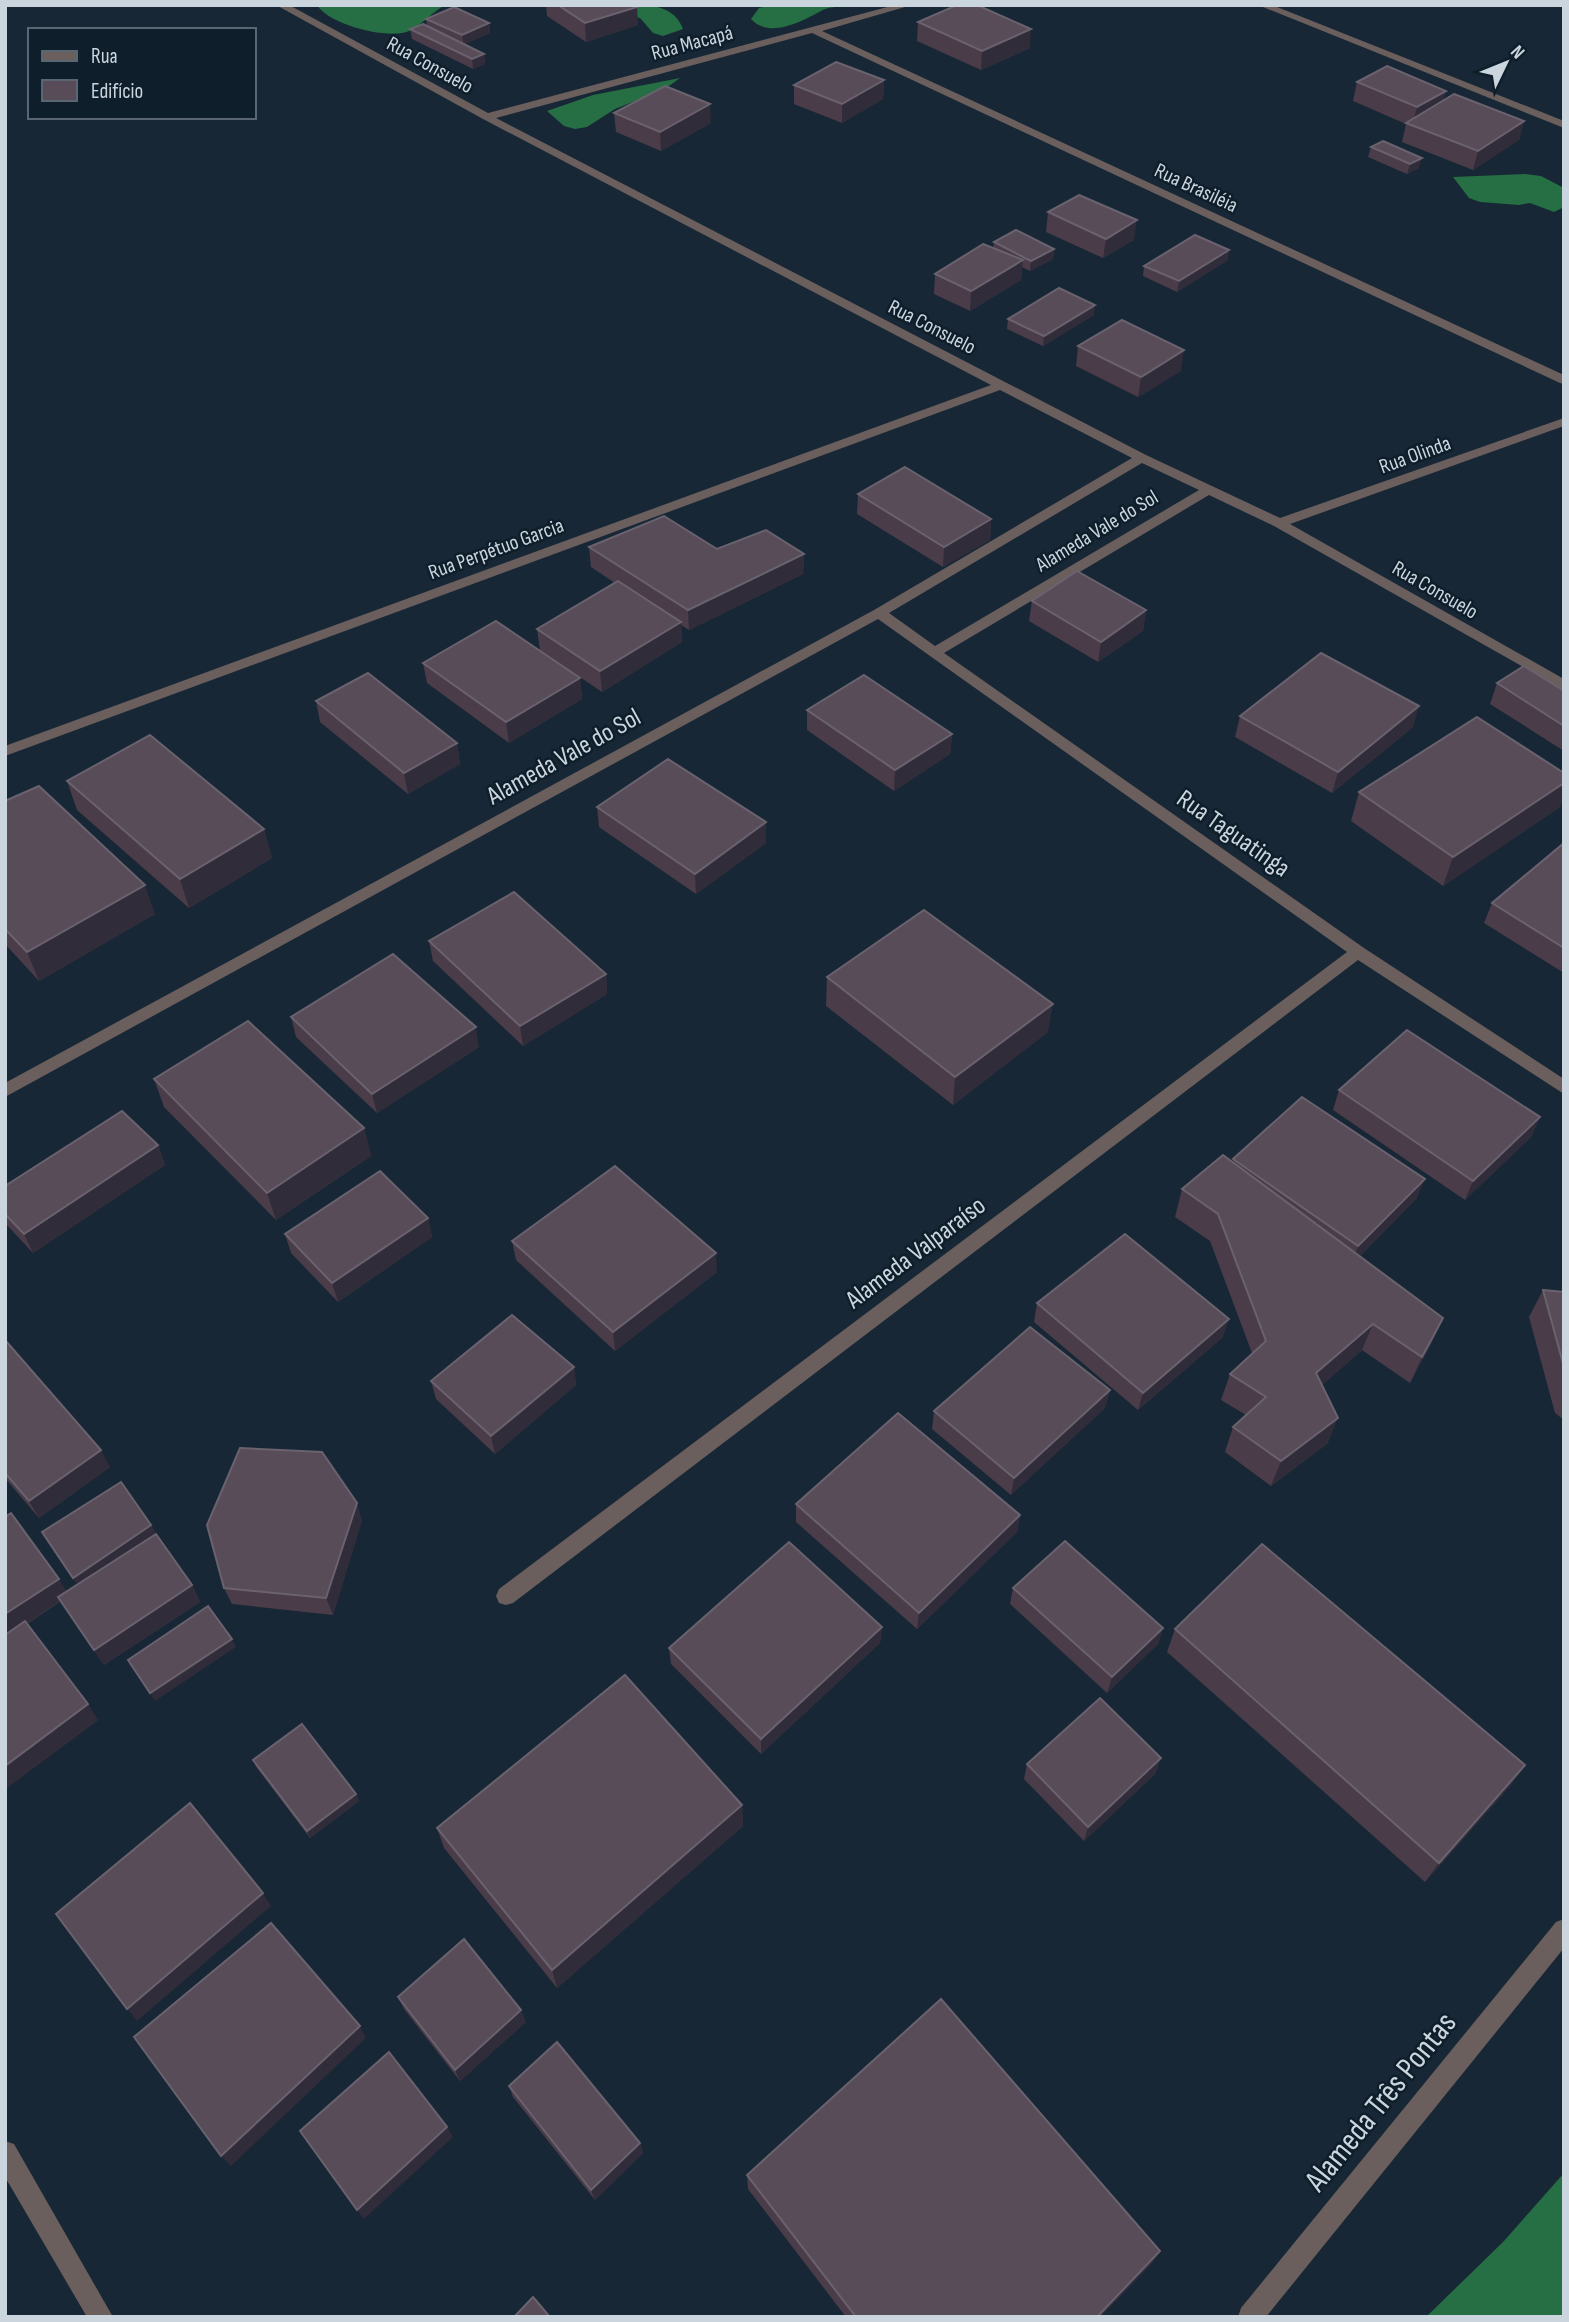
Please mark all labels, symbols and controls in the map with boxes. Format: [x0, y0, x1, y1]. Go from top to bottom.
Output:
street label: Rua Macapá [648, 20, 736, 66]
legend [28, 28, 256, 119]
north arrow [1471, 28, 1541, 98]
street label: Rua Consuelo [382, 31, 478, 99]
text: N [1505, 41, 1529, 64]
text: Rua [91, 44, 118, 69]
text: Edifício [91, 79, 143, 104]
street label: Rua Brasiléia [1150, 158, 1242, 218]
street label: Rua Consuelo [884, 294, 980, 360]
street label: Rua Olinda [1376, 431, 1454, 479]
street label: Alameda Vale do Sol [1030, 485, 1163, 578]
street label: Rua Perpétuo Garcia [425, 513, 567, 585]
street label: Rua Consuelo [1388, 555, 1482, 625]
street label: Alameda Vale do Sol [481, 702, 646, 813]
street label: Rua Taguatinga [1170, 784, 1296, 884]
street label: Alameda Valparaíso [839, 1190, 992, 1316]
street label: Alameda Três Pontas [1296, 2004, 1465, 2200]

